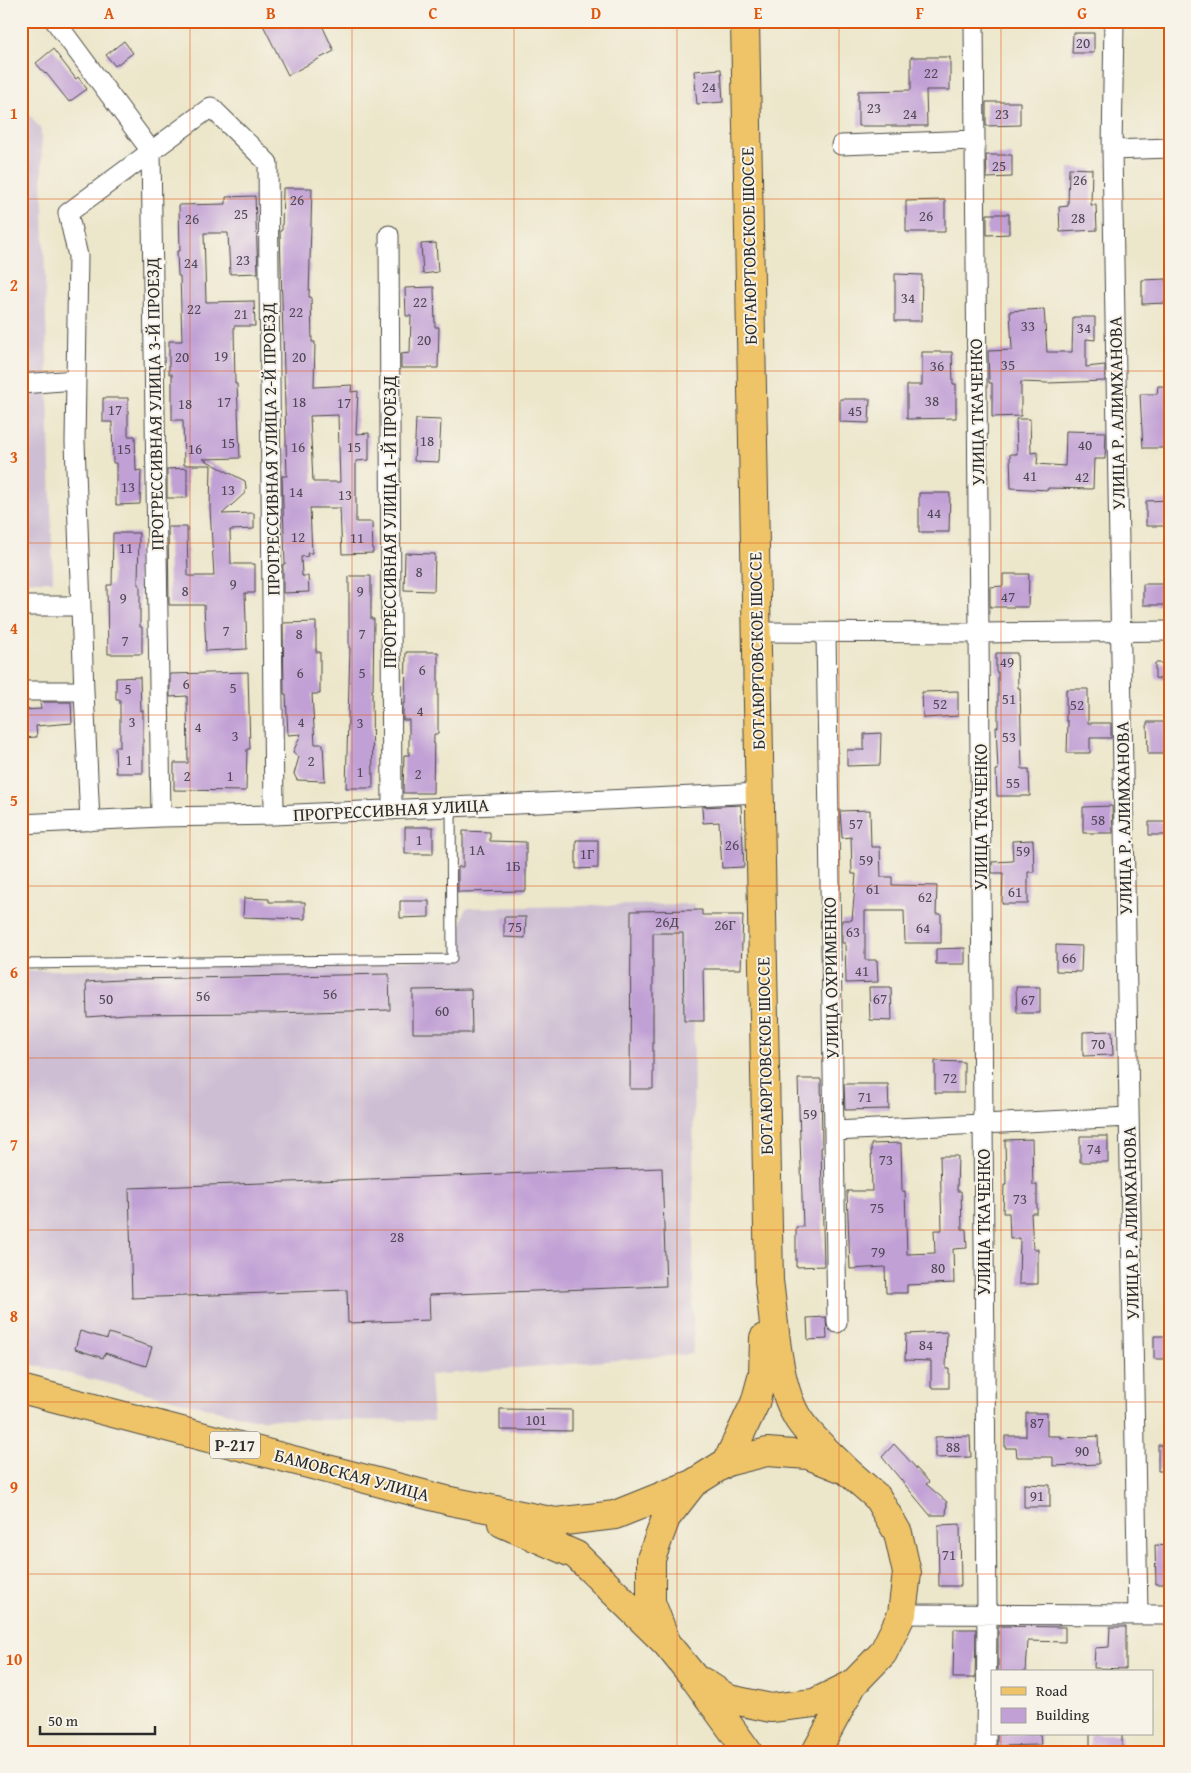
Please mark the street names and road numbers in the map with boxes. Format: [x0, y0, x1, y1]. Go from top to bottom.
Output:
street label: БОТАЮРТОВСКОЕ ШОССЕ [733, 147, 764, 345]
street label: ПРОГРЕССИВНАЯ УЛИЦА 3-Й ПРОЕЗД [138, 257, 171, 551]
street label: ПРОГРЕССИВНАЯ УЛИЦА 2-Й ПРОЕЗД [254, 302, 287, 596]
street label: УЛИЦА Р. АЛИМХАНОВА [1101, 316, 1132, 510]
street label: УЛИЦА ТКАЧЕНКО [962, 338, 991, 486]
street label: ПРОГРЕССИВНАЯ УЛИЦА 1-Й ПРОЕЗД [376, 375, 403, 669]
street label: БОТАЮРТОВСКОЕ ШОССЕ [741, 552, 772, 750]
street label: УЛИЦА Р. АЛИМХАНОВА [1108, 721, 1139, 915]
street label: УЛИЦА ТКАЧЕНКО [967, 743, 994, 891]
street label: ПРОГРЕССИВНАЯ УЛИЦА [292, 791, 490, 828]
street label: УЛИЦА ОХРИМЕНКО [816, 897, 845, 1059]
street label: БОТАЮРТОВСКОЕ ШОССЕ [749, 957, 780, 1155]
street label: УЛИЦА Р. АЛИМХАНОВА [1115, 1126, 1146, 1320]
street label: УЛИЦА ТКАЧЕНКО [970, 1148, 997, 1296]
road number: Р-217 [210, 1432, 260, 1458]
street label: БАМОВСКАЯ УЛИЦА [271, 1441, 433, 1508]

